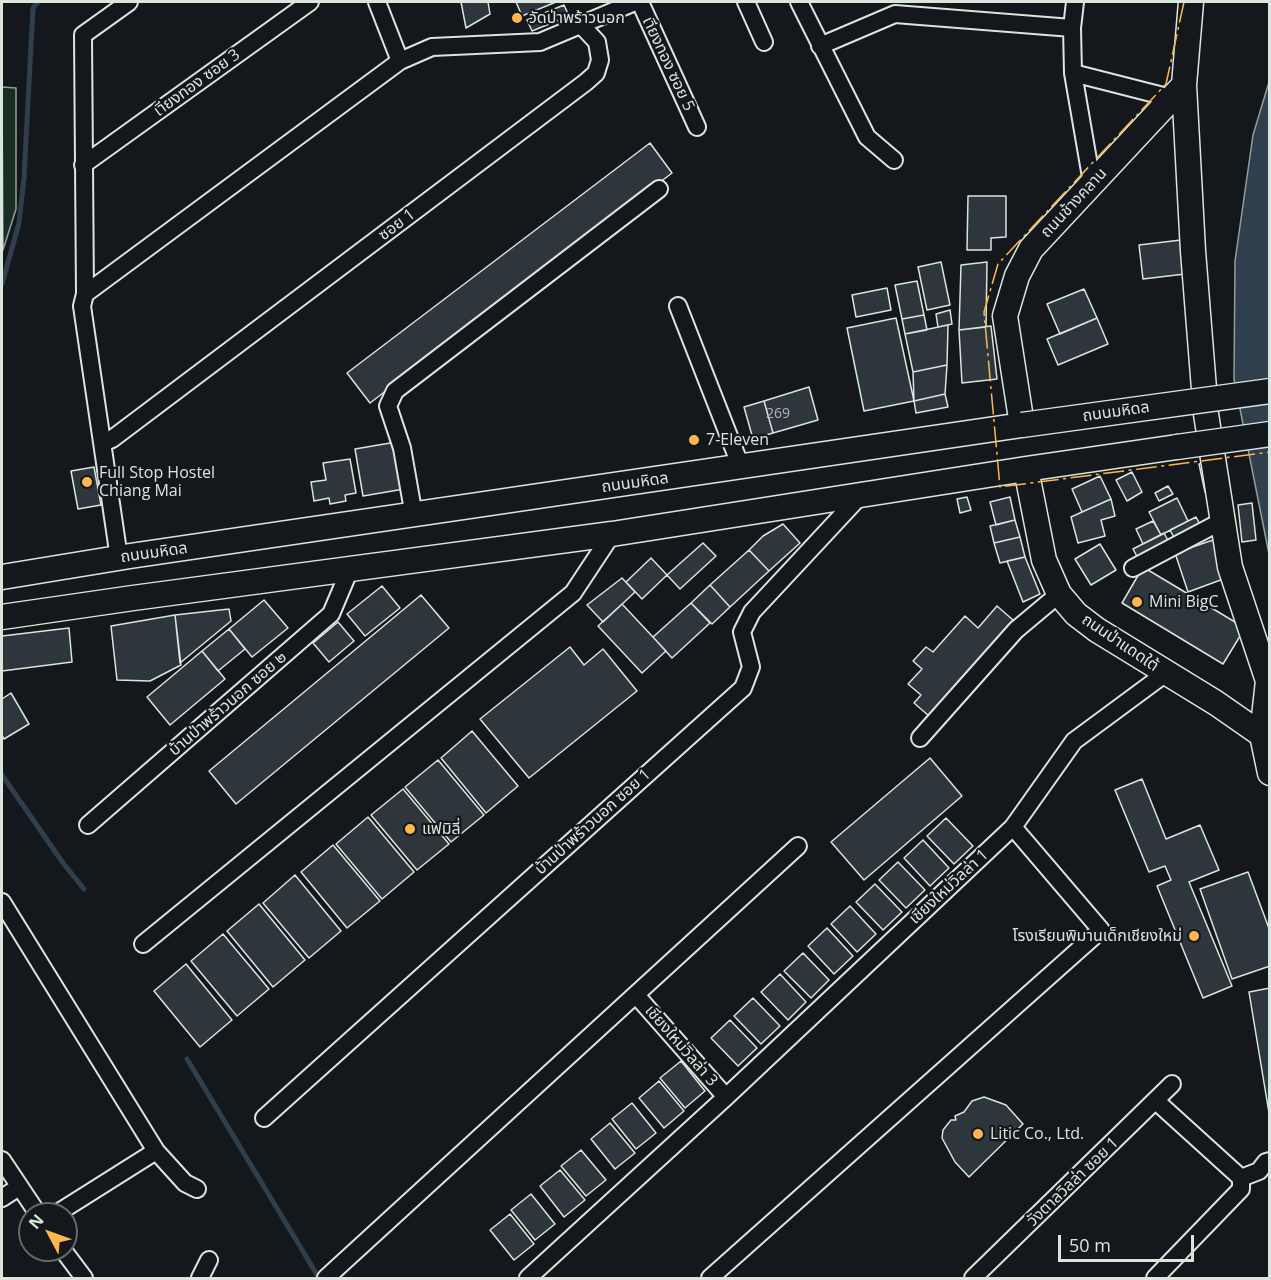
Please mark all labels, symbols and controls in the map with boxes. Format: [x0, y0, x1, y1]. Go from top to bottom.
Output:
place label: วัดป่าพร้าวนอก [529, 8, 625, 28]
marker: วัดป่าพร้าวนอก [510, 11, 524, 25]
street label: เาียงทอง ซอย 5 [638, 14, 698, 114]
street label: เาียงทอง ซอย 3 [150, 45, 244, 121]
street label: ถนนช้างคลาน [1037, 164, 1111, 242]
street label: ซอย 1 [375, 205, 419, 245]
street label: ถนนมหิดล [1081, 398, 1151, 426]
house number: 269 [766, 406, 790, 422]
place label: 7-Eleven [706, 430, 769, 450]
marker: 7-Eleven [687, 433, 701, 447]
place label: Full Stop Hostel Chiang Mai [99, 463, 215, 501]
street label: ถนนมหิดล [600, 469, 670, 497]
marker: Full Stop Hostel Chiang Mai [80, 475, 94, 489]
street label: ถนนมหิดล [119, 539, 189, 567]
place label: Mini BigC [1149, 592, 1219, 612]
marker: Mini BigC [1130, 595, 1144, 609]
street label: ถนนป่าแดดใต้ [1078, 610, 1162, 676]
street label: บ้านป่าพร้าวนอก ซอย ๒ [165, 648, 291, 760]
street label: บ้านป่าพร้าวนอก ซอย 1 [531, 765, 655, 879]
place label: แฟมิลี่ [422, 819, 461, 839]
marker: แฟมิลี่ [403, 822, 417, 836]
street label: เชียงใหม่วิลล่า 1 [905, 845, 993, 929]
place label: โรงเรียนพิมานเด็กเชียงใหม่ [1013, 926, 1182, 946]
marker: โรงเรียนพิมานเด็กเชียงใหม่ [1187, 929, 1201, 943]
street label: เชียงใหม่วิลล่า 3 [641, 1002, 721, 1090]
place label: Litic Co., Ltd. [990, 1124, 1084, 1144]
marker: Litic Co., Ltd. [971, 1127, 985, 1141]
street label: วังตาลวิลล่า ซอย 1 [1023, 1133, 1123, 1231]
north arrow [18, 1202, 78, 1262]
text: N [23, 1209, 48, 1234]
scale bar [1061, 1223, 1198, 1261]
text: 50 m [1069, 1233, 1111, 1257]

